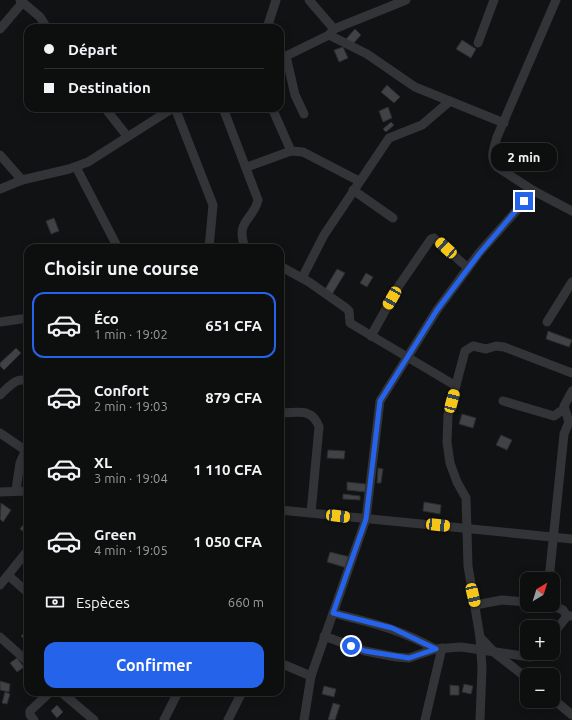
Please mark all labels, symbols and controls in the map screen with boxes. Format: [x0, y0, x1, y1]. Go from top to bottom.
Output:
text: Départ [68, 41, 117, 58]
text: Destination [68, 79, 151, 96]
callout: 2 min [491, 143, 557, 171]
text: 2 min [508, 150, 540, 164]
route end [515, 192, 533, 210]
car [433, 236, 459, 260]
text: Choisir une course [44, 258, 199, 278]
car [381, 285, 403, 311]
icon: car [46, 307, 82, 343]
text: Éco [94, 310, 119, 327]
text: 651 CFA [205, 317, 262, 334]
text: 1 min · 19:02 [94, 327, 168, 341]
icon: car [46, 379, 82, 415]
text: Confort [94, 382, 149, 399]
car [443, 388, 461, 414]
text: 879 CFA [205, 389, 262, 406]
text: 2 min · 19:03 [94, 399, 168, 413]
icon: car [46, 451, 82, 487]
text: XL [94, 454, 112, 471]
text: 1 110 CFA [193, 461, 262, 478]
text: 3 min · 19:04 [94, 471, 168, 485]
car [325, 509, 351, 523]
car [425, 518, 451, 532]
icon: car [46, 523, 82, 559]
text: Green [94, 526, 136, 543]
text: 1 050 CFA [193, 533, 262, 550]
text: 4 min · 19:05 [94, 543, 168, 557]
north arrow [520, 572, 560, 612]
map controls [520, 572, 560, 708]
car [464, 582, 482, 608]
icon: cash [44, 591, 66, 613]
text: Espèces [76, 594, 130, 611]
text: 660 m [228, 595, 264, 609]
button: + [520, 620, 560, 660]
route start [342, 637, 360, 655]
button: Confirmer [44, 642, 264, 688]
button: − [520, 668, 560, 708]

